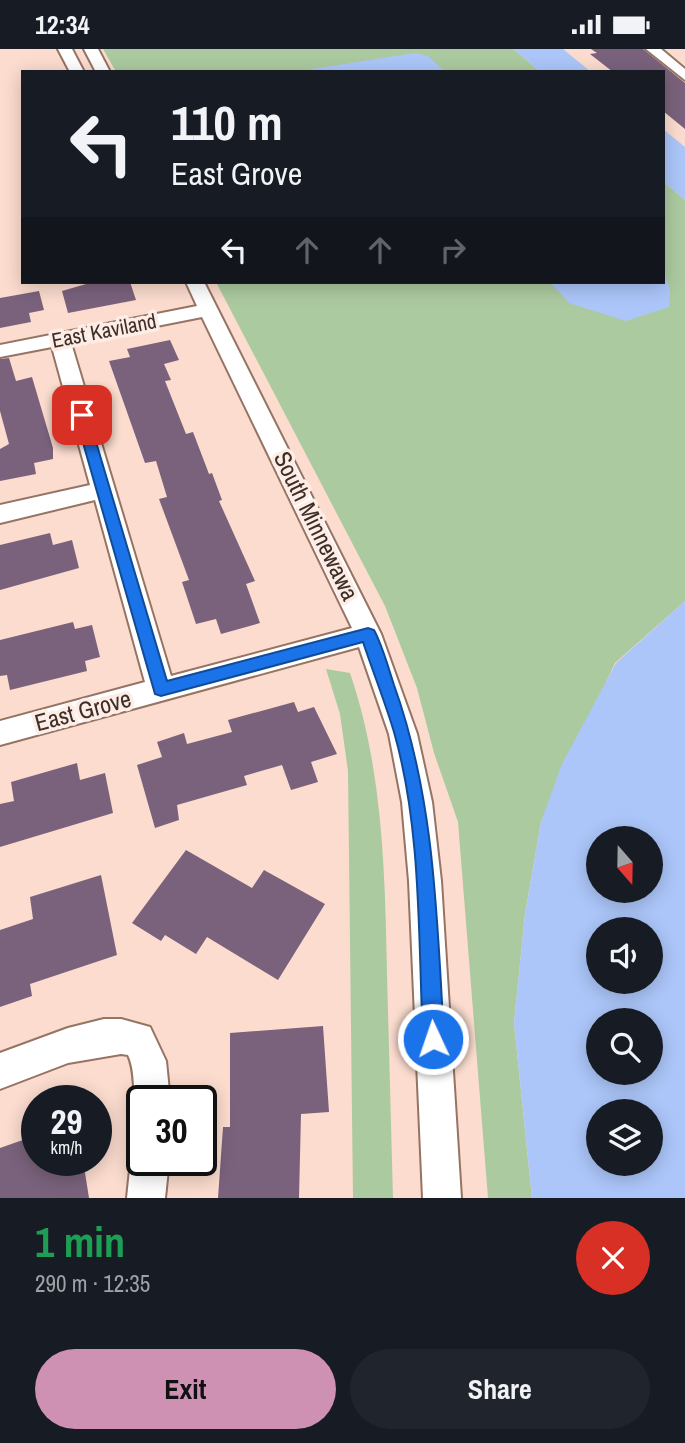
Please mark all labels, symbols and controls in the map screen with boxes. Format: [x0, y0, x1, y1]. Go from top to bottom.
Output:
text: 12:34 [35, 7, 90, 42]
text: 110 m [171, 89, 283, 155]
icon: left [56, 98, 147, 189]
text: East Grove [171, 152, 302, 195]
icon: left [215, 231, 253, 269]
icon: ahead [288, 231, 326, 269]
icon: ahead [361, 231, 399, 269]
icon: right [434, 231, 472, 269]
street label: East Kaviland [49, 306, 159, 355]
pin [52, 385, 112, 445]
icon: arrive [63, 396, 101, 434]
street label: South Minnewawa [267, 446, 367, 605]
street label: East Grove [31, 682, 134, 738]
north arrow [586, 826, 663, 903]
map controls [586, 826, 663, 1176]
button: sound [586, 917, 663, 994]
position arrow [396, 1002, 470, 1076]
button: search [586, 1008, 663, 1085]
speed limit sign: 30 [126, 1085, 217, 1176]
text: 29 [51, 1098, 82, 1145]
button: layers [586, 1099, 663, 1176]
text: km/h [51, 1135, 83, 1160]
text: 1 min [35, 1214, 125, 1270]
button: close [576, 1221, 650, 1295]
text: 290 m · 12:35 [35, 1268, 150, 1299]
button: Exit [35, 1349, 336, 1429]
button: Share [350, 1349, 650, 1429]

